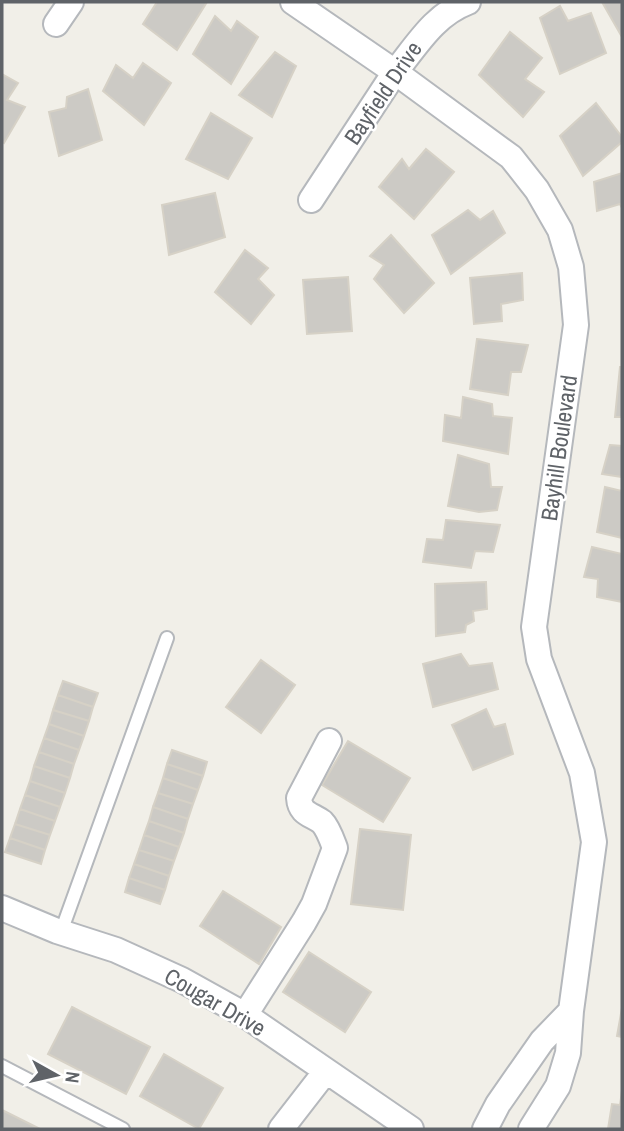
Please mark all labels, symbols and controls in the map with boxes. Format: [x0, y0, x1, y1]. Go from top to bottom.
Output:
street label: Bayfield Drive [337, 35, 429, 150]
street label: Bayhill Boulevard [533, 373, 584, 523]
street label: Cougar Drive [159, 960, 272, 1043]
north arrow [21, 1040, 91, 1110]
text: N [59, 1070, 86, 1085]

